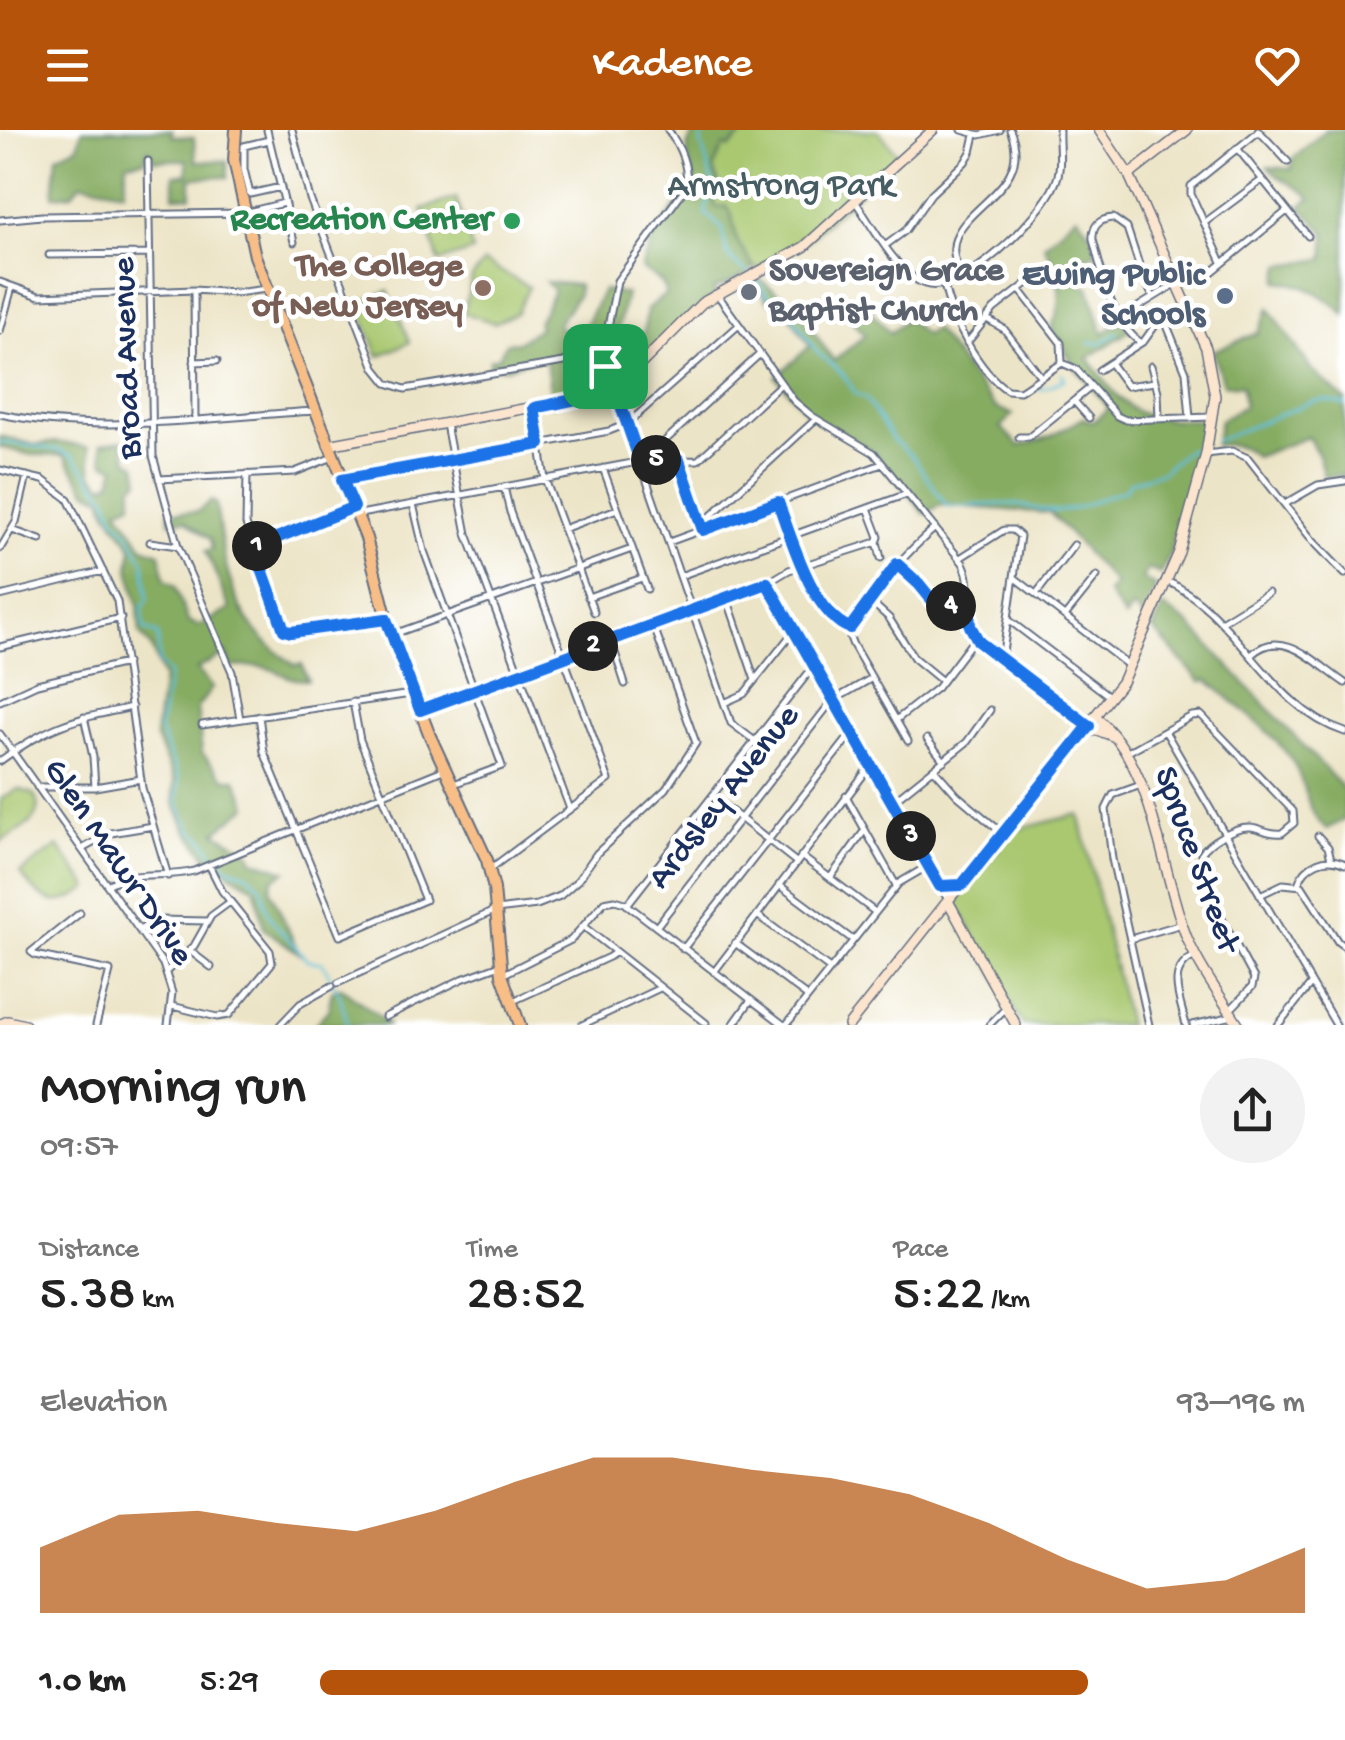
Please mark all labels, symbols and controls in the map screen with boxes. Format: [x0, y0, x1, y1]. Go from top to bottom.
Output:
icon: menu [40, 38, 95, 93]
icon: heart [1250, 38, 1305, 93]
text: Kadence [593, 39, 752, 92]
park label: Armstrong Park [667, 167, 898, 208]
place label: Recreation Center [230, 201, 496, 242]
marker: Recreation Center [501, 210, 523, 232]
place label: The College of New Jersey [251, 248, 464, 329]
place label: Sovereign Grace Baptist Church [768, 252, 1005, 333]
street label: Broad Avenue [105, 255, 153, 461]
place label: Ewing Public Schools [1022, 256, 1207, 337]
marker: The College of New Jersey [472, 277, 494, 299]
marker: Sovereign Grace Baptist Church [738, 281, 760, 303]
marker: Ewing Public Schools [1214, 285, 1236, 307]
pin [563, 324, 648, 409]
icon: arrive [578, 339, 633, 394]
pin: 5 [631, 435, 681, 485]
text: 5 [649, 443, 663, 476]
pin: 1 [232, 521, 282, 571]
text: 1 [251, 529, 263, 562]
pin: 4 [926, 581, 976, 631]
text: 4 [944, 589, 958, 622]
pin: 2 [568, 621, 618, 671]
text: 2 [586, 629, 600, 662]
street label: Ardsley Avenue [640, 697, 810, 898]
street label: Glen Mawr Drive [33, 752, 202, 975]
street label: Spruce Street [1143, 762, 1248, 961]
pin: 3 [886, 811, 936, 861]
text: 3 [904, 819, 918, 852]
button: share [1200, 1058, 1305, 1163]
text: Morning run [40, 1059, 306, 1123]
text: 09:57 [40, 1129, 118, 1167]
text: Distance [40, 1234, 139, 1267]
text: Time [467, 1234, 518, 1267]
text: Pace [893, 1234, 948, 1267]
text: 5.38 [40, 1267, 135, 1326]
text: 28:52 [467, 1267, 585, 1326]
text: 5:22 [893, 1267, 984, 1326]
text: km [135, 1284, 174, 1317]
text: /km [984, 1284, 1030, 1317]
text: Elevation [40, 1385, 167, 1423]
text: 93–196 m [1177, 1385, 1305, 1423]
text: 1.0 km [40, 1664, 126, 1702]
text: 5:29 [200, 1664, 259, 1702]

